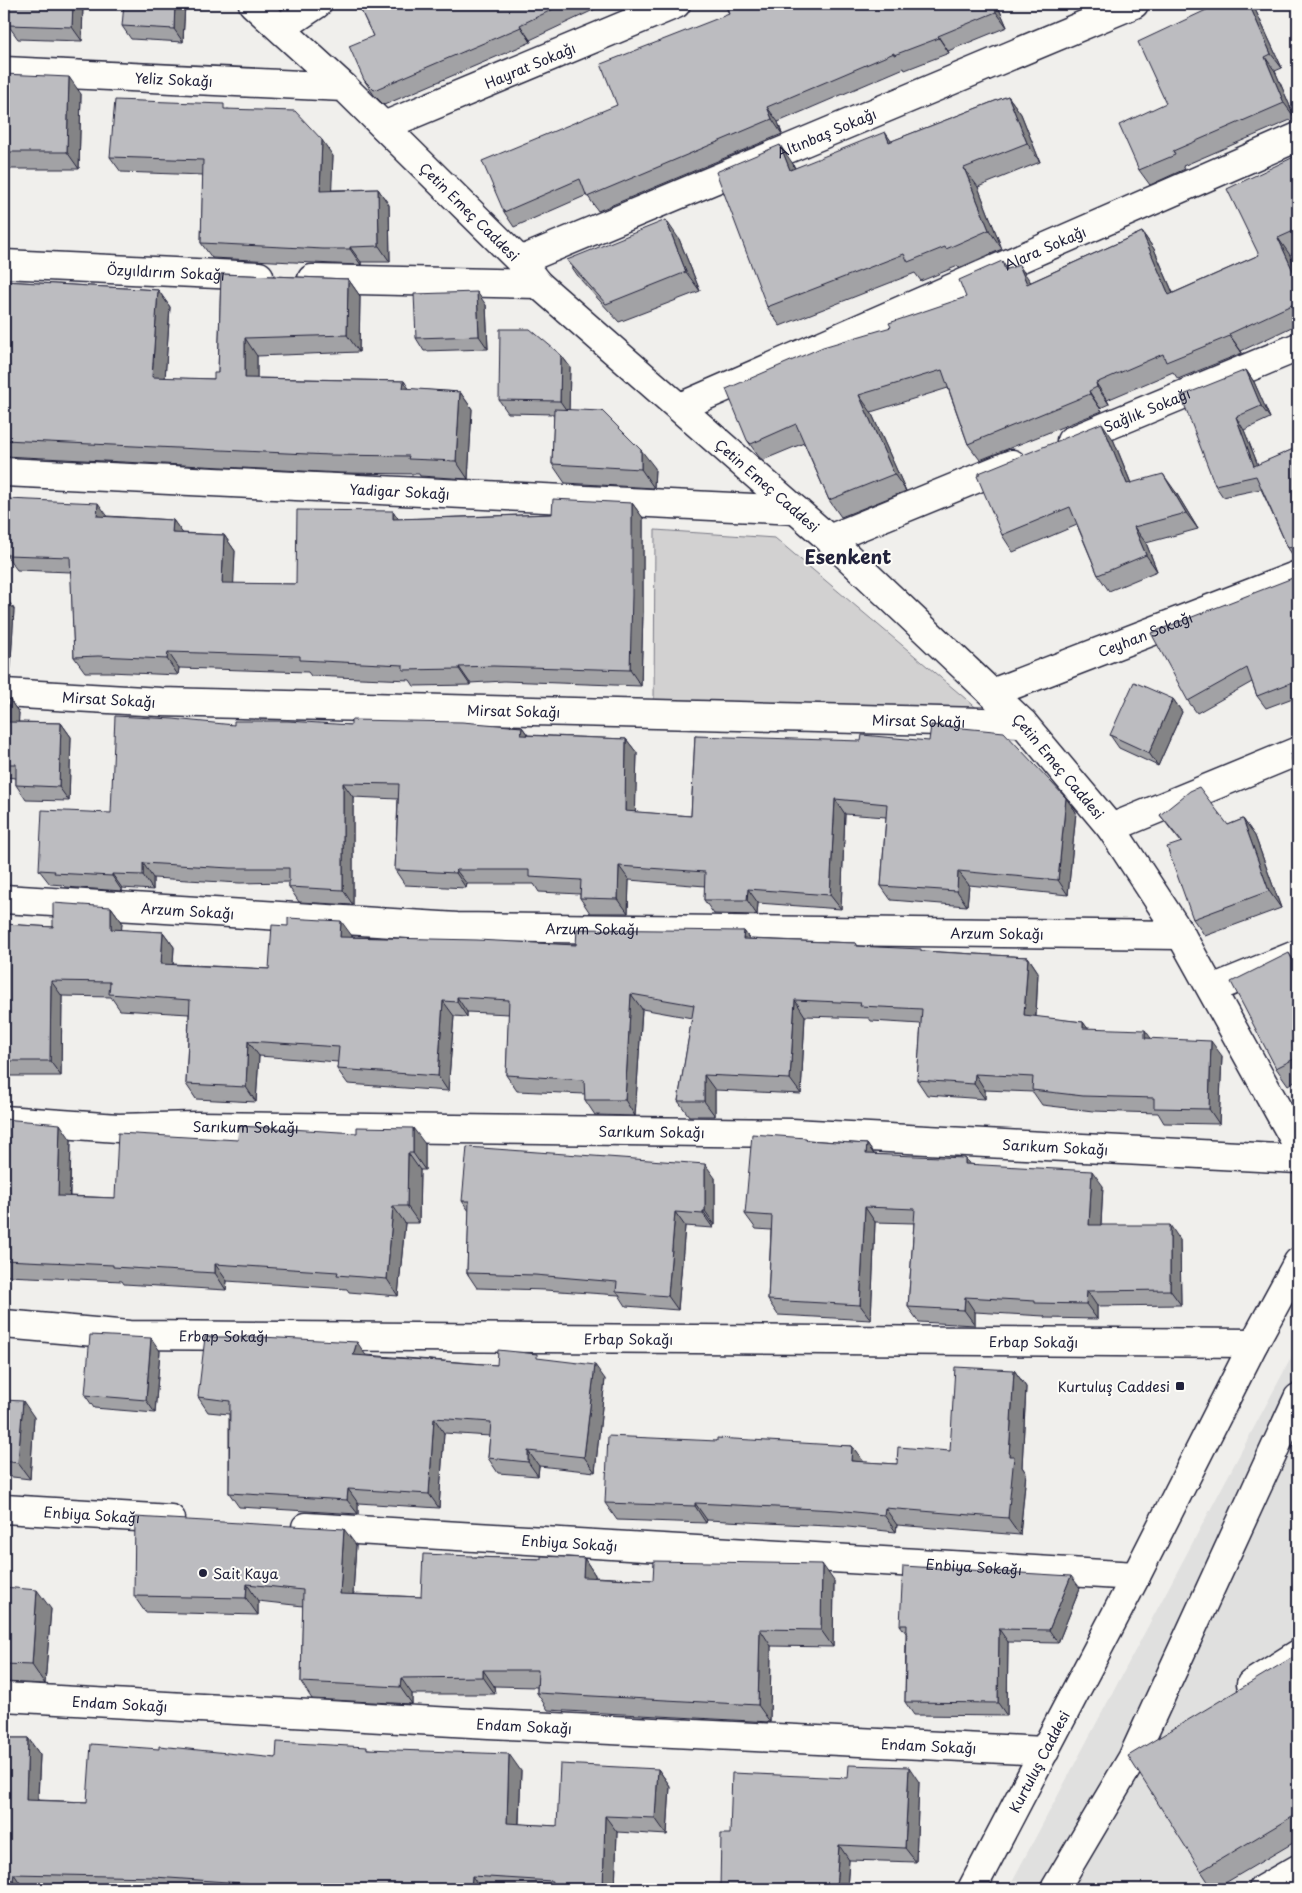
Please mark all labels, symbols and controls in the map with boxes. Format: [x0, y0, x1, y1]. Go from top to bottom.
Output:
street label: Hayrat Sokağı [481, 37, 579, 93]
street label: Yeliz Sokağı [134, 67, 213, 91]
street label: Altınbaş Sokağı [773, 103, 879, 163]
street label: Çetin Emeç Caddesi [415, 157, 524, 265]
street label: Alara Sokağı [1000, 220, 1089, 275]
street label: Özyıldırım Sokağı [106, 258, 225, 285]
street label: Sağlık Sokağı [1100, 382, 1193, 437]
street label: Çetin Emeç Caddesi [711, 434, 824, 537]
street label: Yadigar Sokağı [349, 478, 450, 504]
district label: Esenkent [805, 542, 892, 570]
street label: Ceyhan Sokağı [1094, 606, 1196, 662]
street label: Mirsat Sokağı [62, 686, 156, 712]
street label: Mirsat Sokağı [467, 699, 561, 722]
street label: Çetin Emeç Caddesi [1008, 708, 1110, 823]
street label: Mirsat Sokağı [872, 709, 965, 732]
street label: Arzum Sokağı [140, 897, 235, 924]
street label: Arzum Sokağı [545, 917, 639, 940]
street label: Arzum Sokağı [950, 922, 1044, 944]
street label: Sarıkum Sokağı [193, 1115, 299, 1138]
street label: Sarıkum Sokağı [599, 1120, 705, 1142]
street label: Sarıkum Sokağı [1002, 1133, 1109, 1160]
street label: Erbap Sokağı [179, 1325, 268, 1346]
street label: Erbap Sokağı [584, 1328, 673, 1349]
street label: Erbap Sokağı [989, 1331, 1078, 1352]
place label: Kurtuluş Caddesi [1058, 1376, 1170, 1397]
marker: Kurtuluş Caddesi [1174, 1380, 1186, 1392]
street label: Enbiya Sokağı [43, 1501, 141, 1528]
street label: Enbiya Sokağı [521, 1529, 618, 1556]
street label: Enbiya Sokağı [925, 1553, 1023, 1580]
place label: Sait Kaya [213, 1563, 279, 1584]
marker: Sait Kaya [197, 1567, 209, 1579]
street label: Endam Sokağı [71, 1690, 168, 1717]
street label: Kurtuluş Caddesi [1003, 1707, 1074, 1816]
street label: Endam Sokağı [476, 1713, 572, 1739]
street label: Endam Sokağı [880, 1733, 977, 1758]

